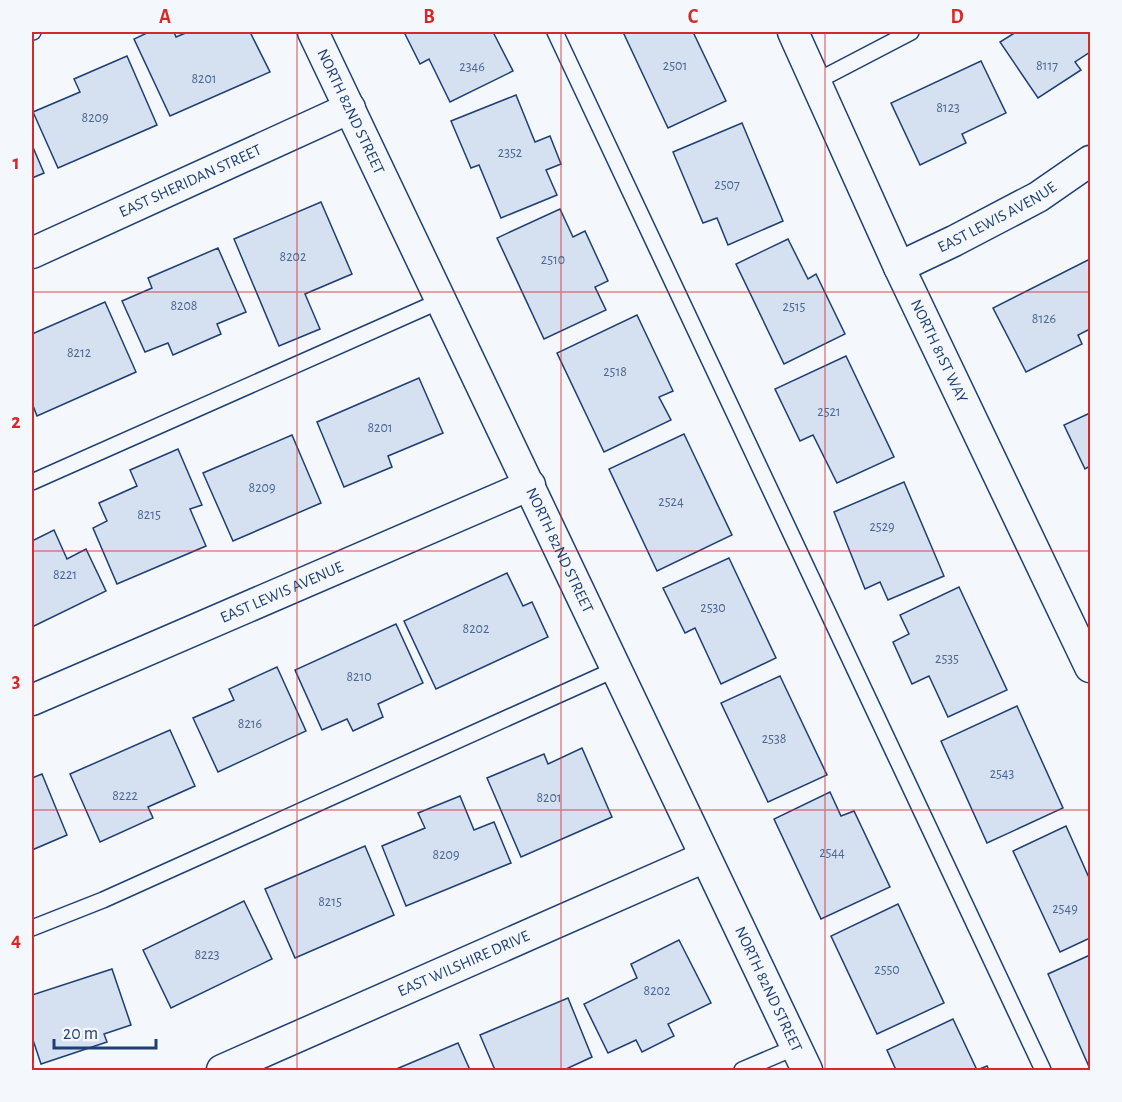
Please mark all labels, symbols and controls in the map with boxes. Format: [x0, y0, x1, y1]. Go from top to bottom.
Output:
text: A [159, 7, 171, 27]
text: B [423, 7, 435, 27]
text: C [688, 7, 699, 27]
text: D [950, 7, 964, 27]
street label: NORTH 82ND STREET [314, 46, 387, 177]
house number: 2501 [663, 59, 687, 73]
house number: 8117 [1036, 59, 1058, 73]
house number: 2346 [459, 60, 485, 74]
house number: 8201 [191, 72, 217, 86]
house number: 8123 [936, 101, 960, 115]
house number: 8209 [82, 111, 108, 125]
street label: EAST SHERIDAN STREET [117, 141, 264, 220]
house number: 2352 [498, 146, 522, 160]
text: 1 [12, 153, 20, 173]
house number: 2507 [714, 178, 740, 192]
street label: EAST LEWIS AVENUE [935, 179, 1060, 255]
house number: 8202 [280, 250, 306, 264]
house number: 2510 [541, 253, 565, 267]
street label: NORTH 81ST WAY [908, 297, 971, 406]
house number: 8208 [170, 299, 198, 313]
house number: 2515 [783, 300, 806, 314]
house number: 8126 [1032, 312, 1056, 326]
house number: 8212 [67, 346, 91, 360]
house number: 2518 [603, 365, 627, 379]
house number: 2521 [817, 405, 841, 419]
text: 2 [11, 412, 21, 432]
house number: 8201 [367, 421, 393, 435]
house number: 8209 [249, 481, 275, 495]
street label: NORTH 82ND STREET [523, 485, 596, 616]
house number: 2524 [658, 495, 684, 509]
house number: 8215 [137, 508, 161, 522]
house number: 2529 [869, 520, 895, 534]
street label: EAST LEWIS AVENUE [218, 559, 346, 626]
house number: 8221 [53, 568, 77, 582]
house number: 2530 [700, 601, 726, 615]
house number: 8202 [463, 622, 489, 636]
house number: 2535 [935, 652, 959, 666]
house number: 8210 [346, 670, 372, 684]
text: 3 [12, 671, 20, 691]
house number: 8216 [238, 717, 262, 731]
house number: 2538 [762, 732, 786, 746]
house number: 2543 [990, 767, 1015, 781]
house number: 8222 [112, 789, 138, 803]
house number: 8201 [536, 791, 562, 805]
house number: 2544 [819, 846, 845, 860]
house number: 8209 [433, 848, 459, 862]
house number: 8215 [318, 895, 342, 909]
house number: 2549 [1052, 902, 1078, 916]
street label: NORTH 82ND STREET [732, 924, 805, 1054]
street label: EAST WILSHIRE DRIVE [395, 927, 532, 999]
text: 4 [11, 930, 21, 950]
house number: 8223 [194, 948, 220, 962]
house number: 2550 [874, 963, 900, 977]
house number: 8202 [644, 984, 670, 998]
scale bar [54, 1012, 156, 1050]
text: 20 m [63, 1025, 98, 1043]

